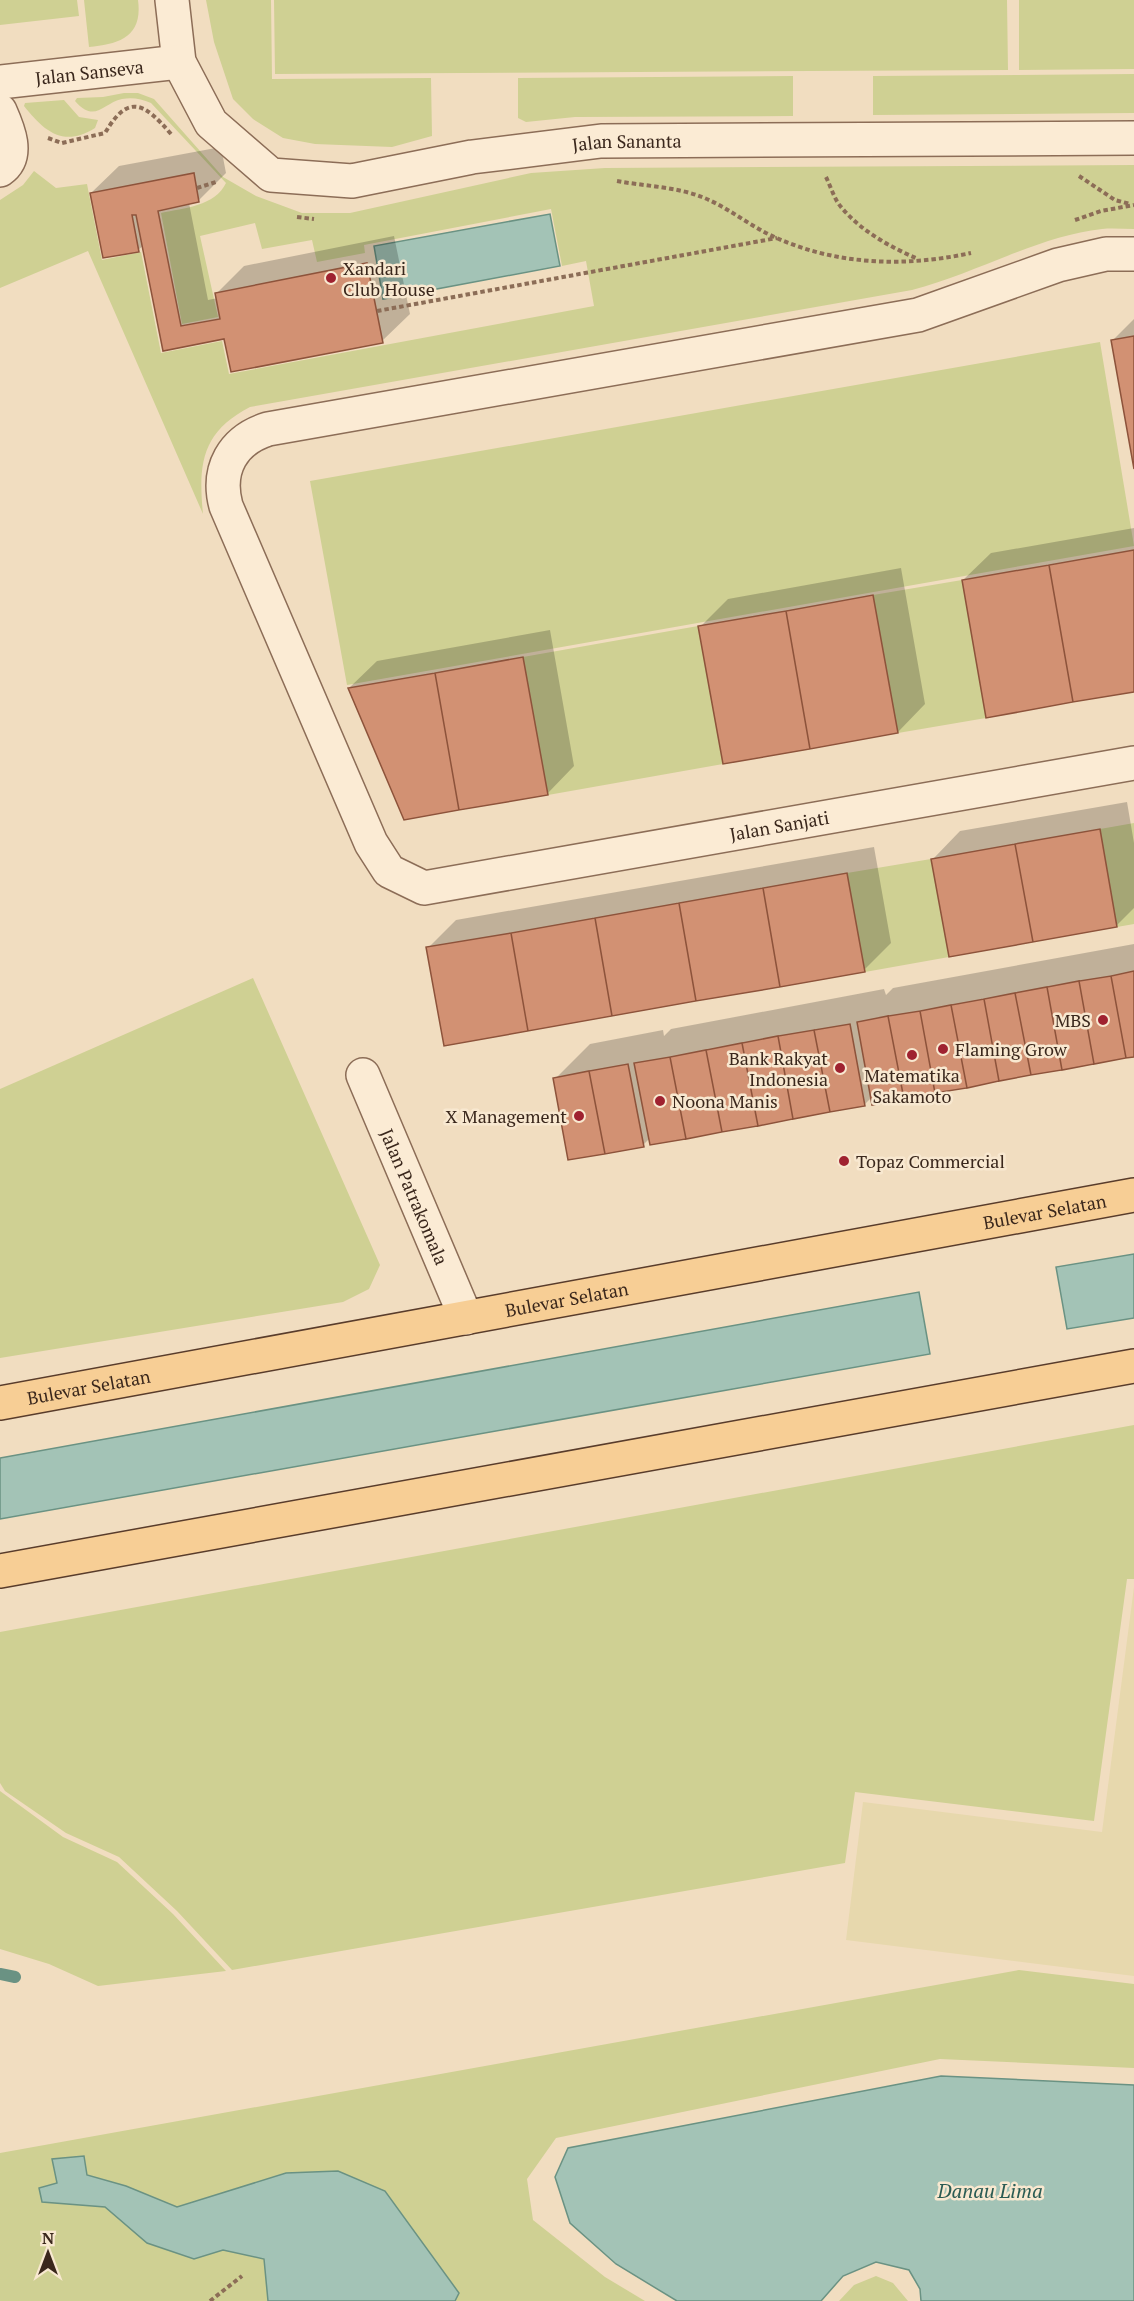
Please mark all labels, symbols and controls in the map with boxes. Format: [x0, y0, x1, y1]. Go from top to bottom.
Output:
street label: Jalan Sanseva [34, 54, 145, 90]
street label: Jalan Sananta [571, 129, 682, 157]
place label: Xandari Club House [343, 256, 435, 301]
marker: Xandari Club House [324, 271, 338, 285]
street label: Jalan Sanjati [728, 805, 831, 846]
place label: MBS [1055, 1008, 1091, 1032]
marker: MBS [1096, 1013, 1110, 1027]
place label: Flaming Grow [955, 1037, 1068, 1061]
marker: Flaming Grow [936, 1042, 950, 1056]
place label: Bank Rakyat Indonesia [729, 1046, 828, 1091]
marker: Matematika Sakamoto [905, 1048, 919, 1062]
marker: Bank Rakyat Indonesia [833, 1061, 847, 1075]
place label: Matematika Sakamoto [864, 1063, 960, 1108]
place label: Noona Manis [672, 1089, 778, 1113]
marker: Noona Manis [653, 1094, 667, 1108]
place label: X Management [446, 1104, 567, 1128]
marker: X Management [572, 1109, 586, 1123]
street label: Jalan Patrakomala [375, 1125, 454, 1268]
place label: Topaz Commercial [856, 1149, 1005, 1173]
marker: Topaz Commercial [837, 1154, 851, 1168]
street label: Bulevar Selatan [981, 1188, 1108, 1234]
street label: Bulevar Selatan [503, 1276, 630, 1322]
street label: Bulevar Selatan [25, 1364, 152, 1410]
water label: Danau Lima [936, 2177, 1043, 2204]
north arrow [18, 2223, 78, 2283]
text: N [42, 2227, 54, 2249]

